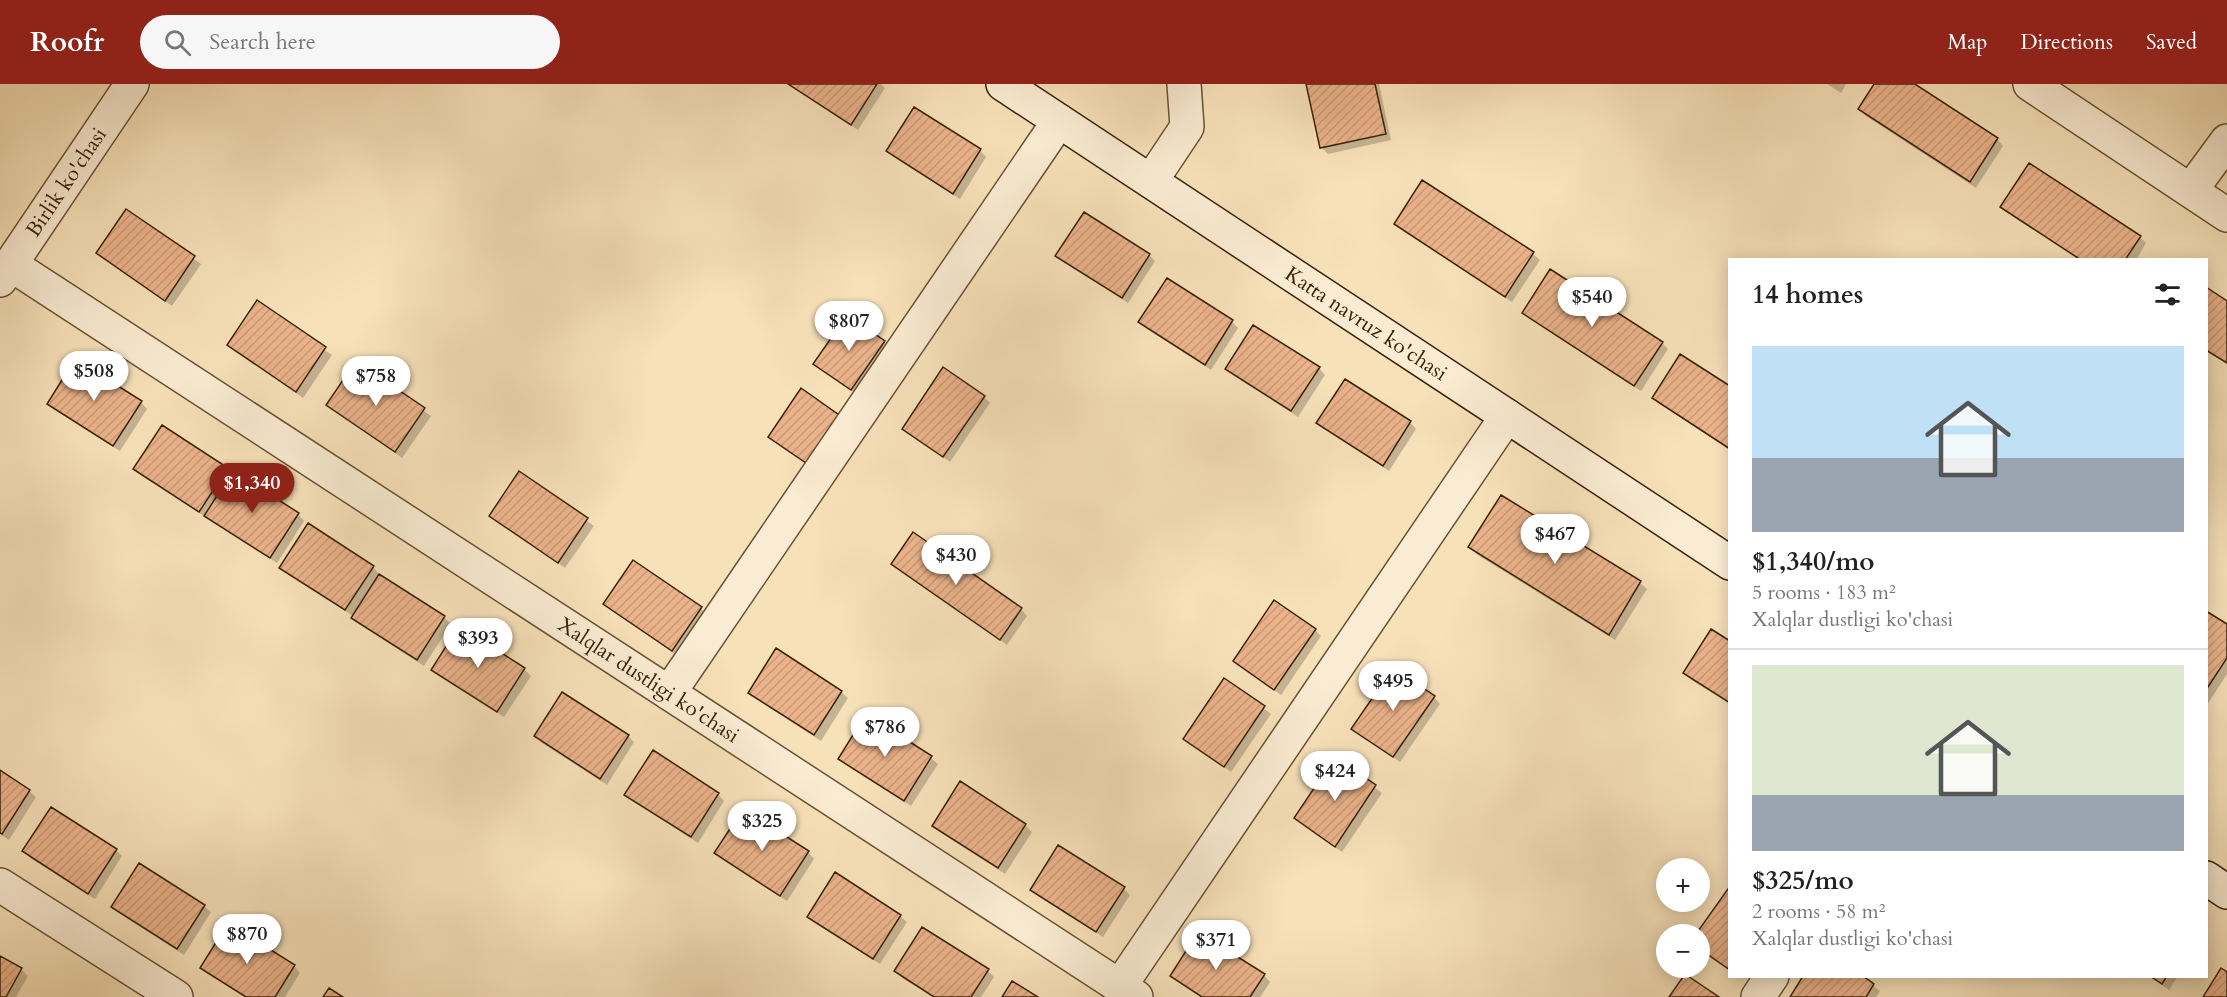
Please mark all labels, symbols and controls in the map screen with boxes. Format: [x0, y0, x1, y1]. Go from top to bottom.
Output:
search box [140, 15, 560, 69]
text: Roofr [30, 23, 104, 61]
icon: search [161, 26, 194, 59]
text: Search here [209, 27, 316, 57]
text: Map [1947, 28, 1987, 57]
text: Directions [2020, 28, 2113, 57]
text: Saved [2146, 28, 2197, 57]
street label: Birlik ko'chasi [19, 121, 113, 243]
street label: Katta navruz ko'chasi [1279, 259, 1453, 388]
pin: $540 [1556, 277, 1628, 328]
text: 14 homes [1752, 277, 1863, 312]
icon: filters [2151, 278, 2184, 311]
text: $540 [1572, 283, 1612, 310]
pin: $807 [813, 301, 885, 352]
text: $807 [829, 307, 869, 334]
pin: $508 [58, 351, 130, 402]
pin: $758 [340, 356, 412, 407]
text: $508 [74, 357, 114, 384]
text: $758 [356, 362, 396, 389]
icon: home [1914, 385, 2022, 493]
pin: $1,340 [203, 463, 301, 514]
text: $1,340 [223, 469, 281, 496]
pin: $467 [1519, 514, 1591, 565]
text: $467 [1535, 520, 1575, 547]
pin: $430 [920, 535, 992, 586]
text: $430 [936, 541, 976, 568]
text: $1,340/mo [1752, 544, 1875, 579]
text: 5 rooms · 183 m² [1752, 579, 1896, 606]
text: Xalqlar dustligi ko'chasi [1752, 606, 1953, 633]
street label: Xalqlar dustligi ko'chasi [552, 610, 745, 750]
pin: $393 [442, 618, 514, 669]
text: $393 [458, 624, 498, 651]
pin: $495 [1357, 661, 1429, 712]
text: $495 [1373, 667, 1413, 694]
icon: home [1914, 704, 2022, 812]
pin: $786 [849, 707, 921, 758]
text: $786 [865, 713, 905, 740]
pin: $424 [1299, 751, 1371, 802]
text: $424 [1315, 757, 1355, 784]
pin: $325 [726, 801, 798, 852]
text: $325 [742, 807, 782, 834]
map controls [1656, 858, 1710, 978]
button: + [1656, 858, 1710, 912]
text: $325/mo [1752, 863, 1854, 898]
text: 2 rooms · 58 m² [1752, 898, 1885, 925]
pin: $870 [211, 914, 283, 965]
text: $870 [227, 920, 267, 947]
pin: $371 [1180, 920, 1252, 971]
button: − [1656, 924, 1710, 978]
text: Xalqlar dustligi ko'chasi [1752, 925, 1953, 952]
text: $371 [1196, 926, 1236, 953]

